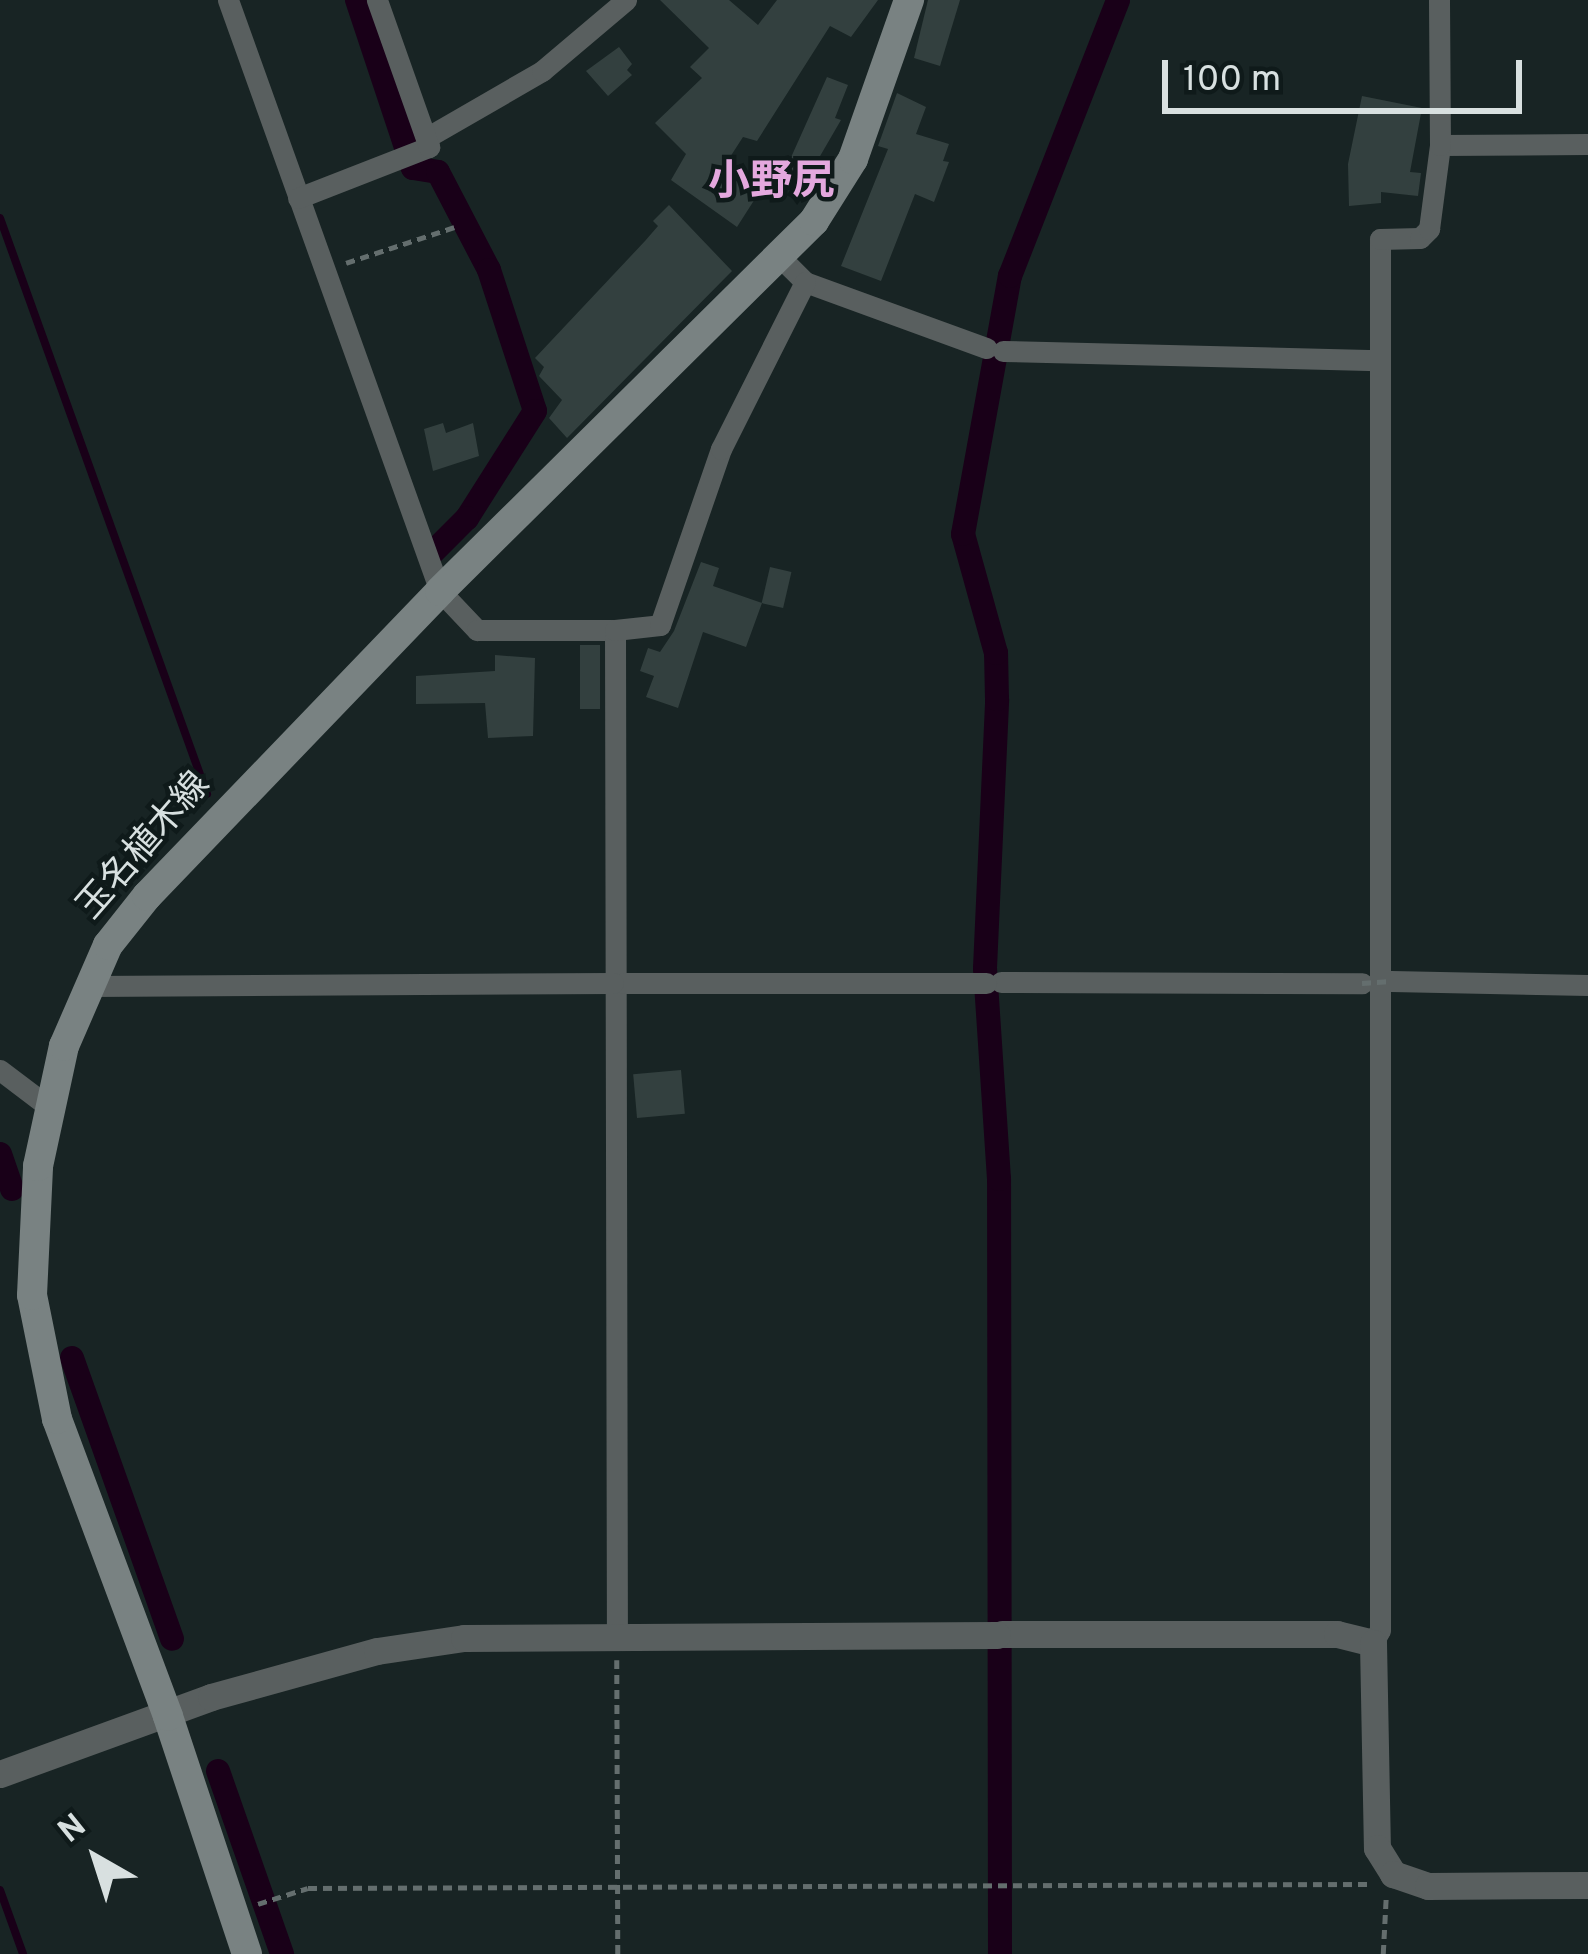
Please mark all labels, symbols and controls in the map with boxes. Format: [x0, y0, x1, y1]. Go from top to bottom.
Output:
scale bar [1168, 36, 1528, 110]
text: 100 m [1183, 58, 1281, 104]
district label: 小野尻 [708, 159, 834, 209]
street label: 玉名植木線 [70, 765, 220, 929]
north arrow [36, 1798, 156, 1918]
text: N [51, 1806, 96, 1854]

